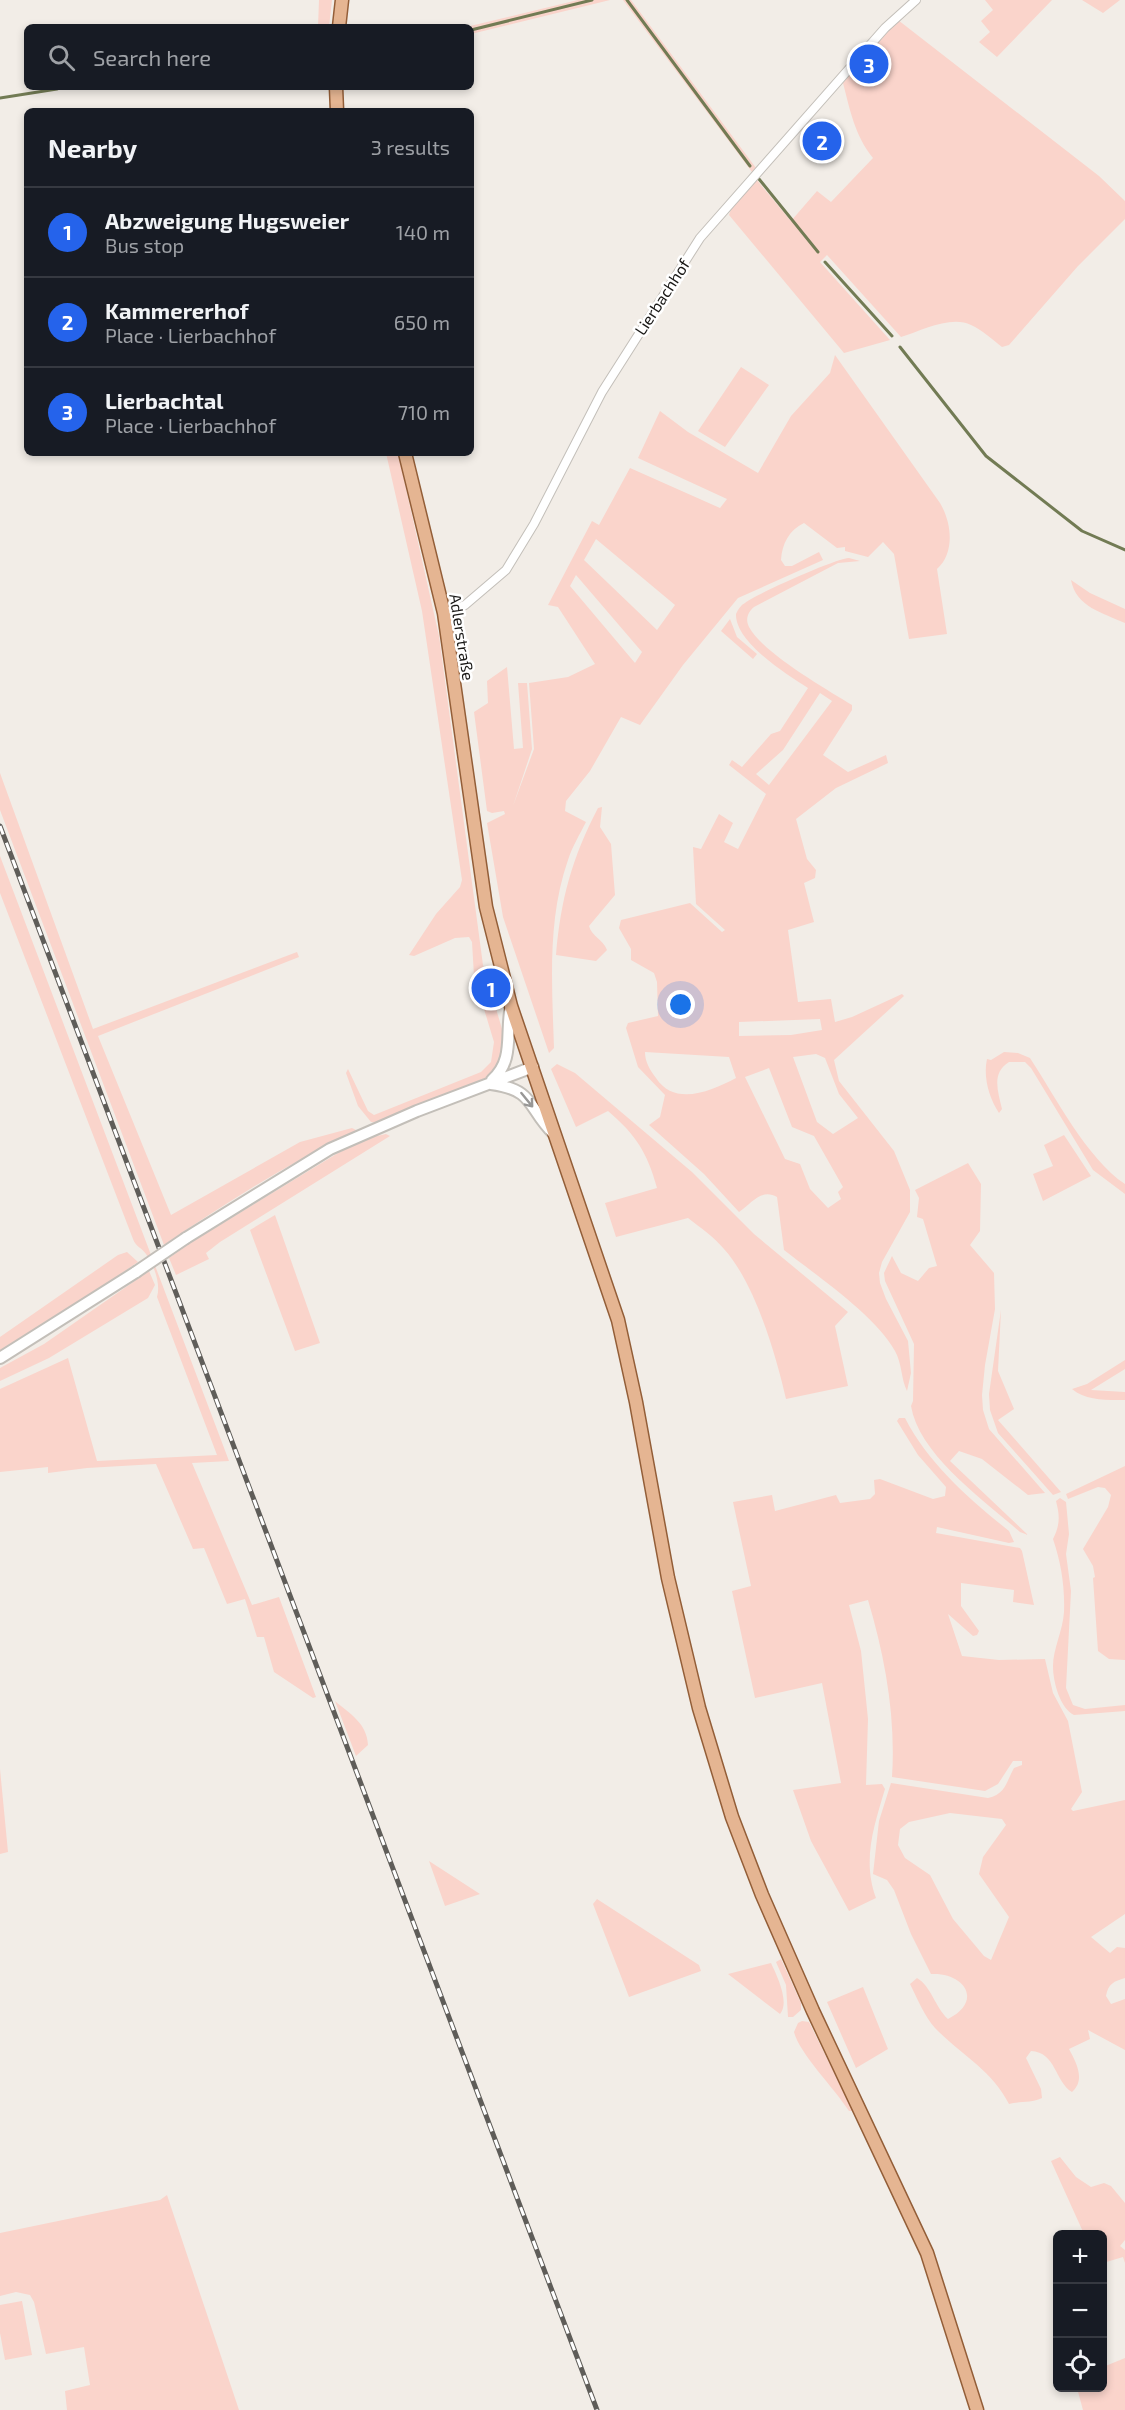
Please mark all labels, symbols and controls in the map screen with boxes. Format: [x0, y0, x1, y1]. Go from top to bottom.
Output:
search box [24, 24, 474, 90]
icon: search [45, 41, 78, 74]
pin: 3 [850, 42, 888, 86]
text: Search here [93, 44, 211, 70]
pin: 2 [802, 118, 842, 164]
text: Nearby [48, 132, 137, 163]
text: 3 results [371, 135, 450, 159]
text: Abzweigung Hugsweier [105, 207, 349, 233]
text: 1 [63, 220, 72, 244]
text: 140 m [396, 220, 450, 244]
text: Bus stop [105, 233, 184, 257]
street label: Lierbachhof [630, 254, 694, 338]
text: Kammererhof [105, 297, 249, 323]
text: 2 [62, 310, 73, 334]
text: 650 m [394, 310, 450, 334]
text: Place · Lierbachhof [105, 323, 276, 347]
text: Lierbachtal [105, 387, 223, 413]
text: 3 [62, 400, 73, 424]
text: 710 m [398, 400, 450, 424]
text: Place · Lierbachhof [105, 413, 276, 437]
street label: Adlerstraße [446, 592, 479, 682]
pin: 1 [472, 966, 510, 1010]
your location [666, 990, 695, 1019]
one-way arrow [521, 1092, 534, 1108]
map controls [1053, 2230, 1107, 2392]
button: + [1053, 2230, 1107, 2284]
button: − [1053, 2284, 1107, 2338]
button: locate [1053, 2338, 1107, 2392]

